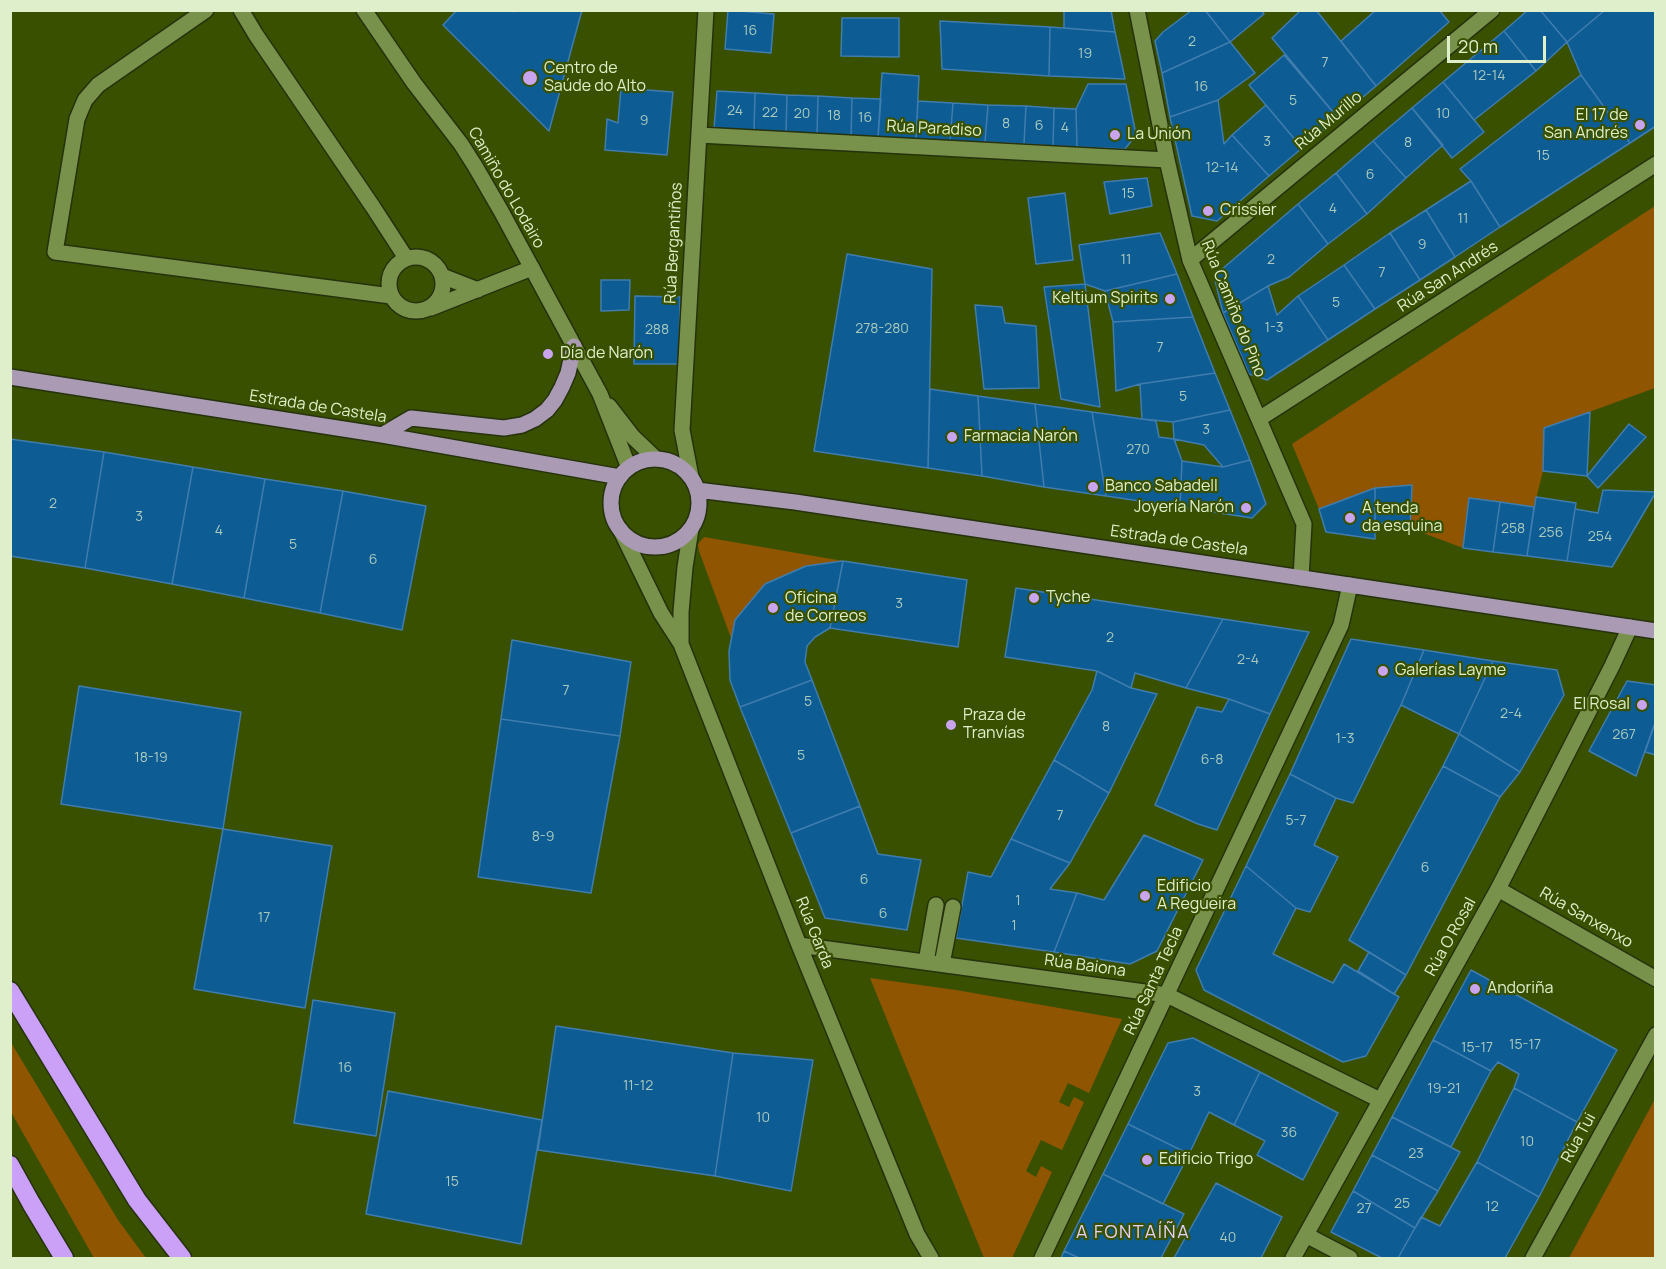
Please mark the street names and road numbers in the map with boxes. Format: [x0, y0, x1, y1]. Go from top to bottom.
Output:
street label: Rúa Murillo [1292, 88, 1366, 154]
street label: Rúa Paradiso [886, 117, 982, 141]
street label: Camiño do Lodairo [463, 124, 549, 252]
street label: Rúa Bergantiños [661, 182, 687, 304]
street label: Rúa San Andrés [1394, 237, 1502, 317]
street label: Rúa Camiño do Pino [1197, 238, 1269, 380]
street label: Estrada de Castela [248, 387, 388, 427]
street label: Estrada de Castela [1109, 522, 1249, 560]
street label: Rúa Sanxenxo [1536, 884, 1636, 952]
street label: Rúa Garda [791, 894, 837, 972]
street label: Rúa O Rosal [1422, 894, 1480, 980]
street label: Rúa Santa Tecla [1121, 924, 1187, 1038]
street label: Rúa Baiona [1043, 951, 1127, 981]
street label: Rúa Tui [1558, 1110, 1600, 1166]

